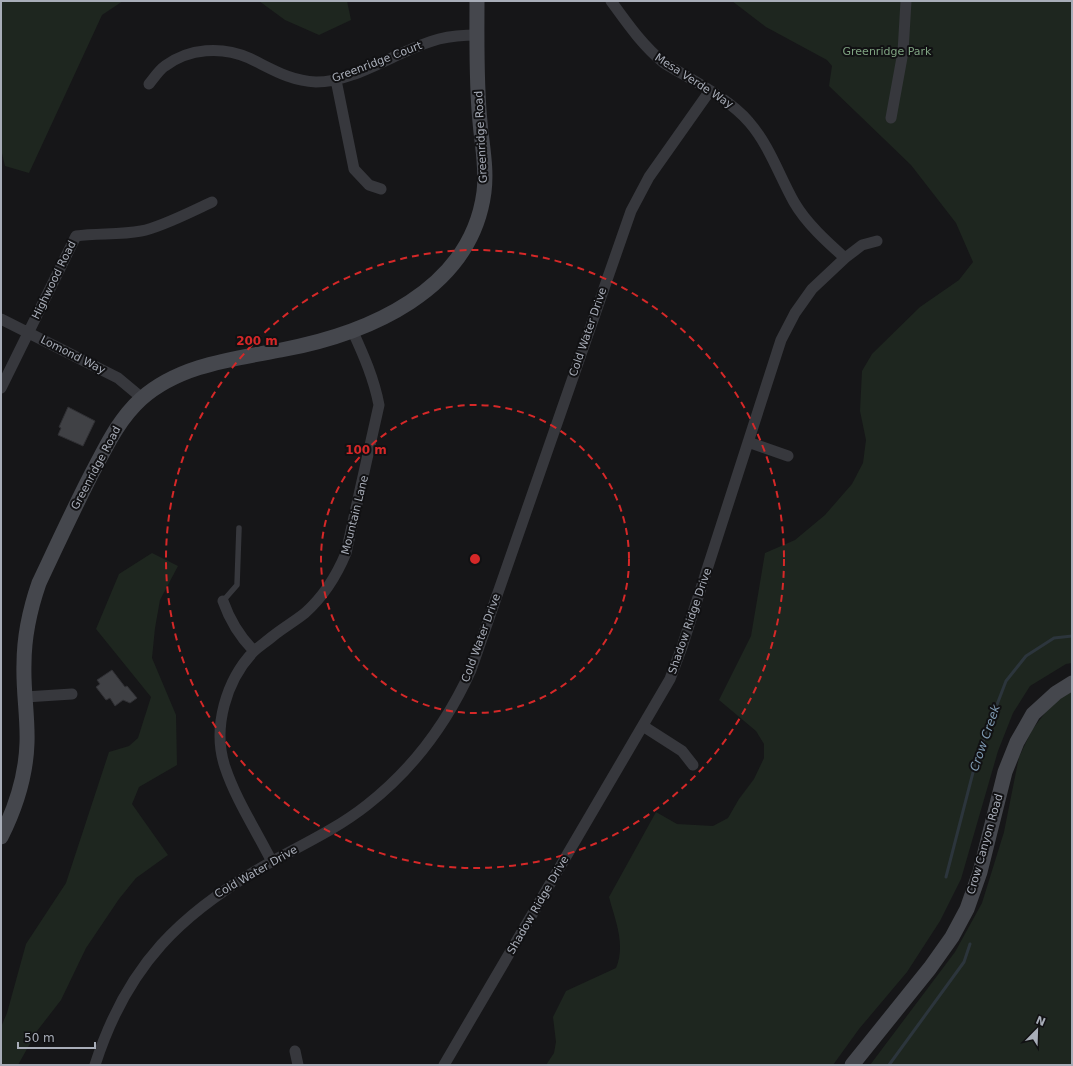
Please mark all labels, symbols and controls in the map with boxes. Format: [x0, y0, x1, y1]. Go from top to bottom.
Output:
street label: Greenridge Court [330, 39, 424, 85]
park label: Greenridge Park [843, 45, 932, 58]
street label: Mesa Verde Way [652, 51, 736, 111]
street label: Greenridge Road [472, 90, 490, 184]
street label: Highwood Road [29, 239, 79, 321]
street label: Cold Water Drive [567, 286, 609, 378]
street label: Lomond Way [38, 333, 108, 377]
text: 200 m [236, 334, 278, 348]
street label: Greenridge Road [68, 424, 124, 512]
text: 100 m [345, 443, 387, 457]
street label: Mountain Lane [339, 474, 371, 556]
centre of rings [468, 552, 482, 566]
street label: Shadow Ridge Drive [666, 566, 714, 676]
street label: Cold Water Drive [459, 592, 503, 684]
water label: Crow Creek [967, 702, 1003, 773]
street label: Crow Canyon Road [964, 792, 1006, 896]
street label: Cold Water Drive [212, 843, 300, 901]
street label: Shadow Ridge Drive [505, 853, 572, 956]
north arrow [1017, 1010, 1057, 1050]
text: N [1034, 1013, 1047, 1029]
scale bar [18, 1024, 95, 1050]
text: 50 m [24, 1031, 55, 1045]

